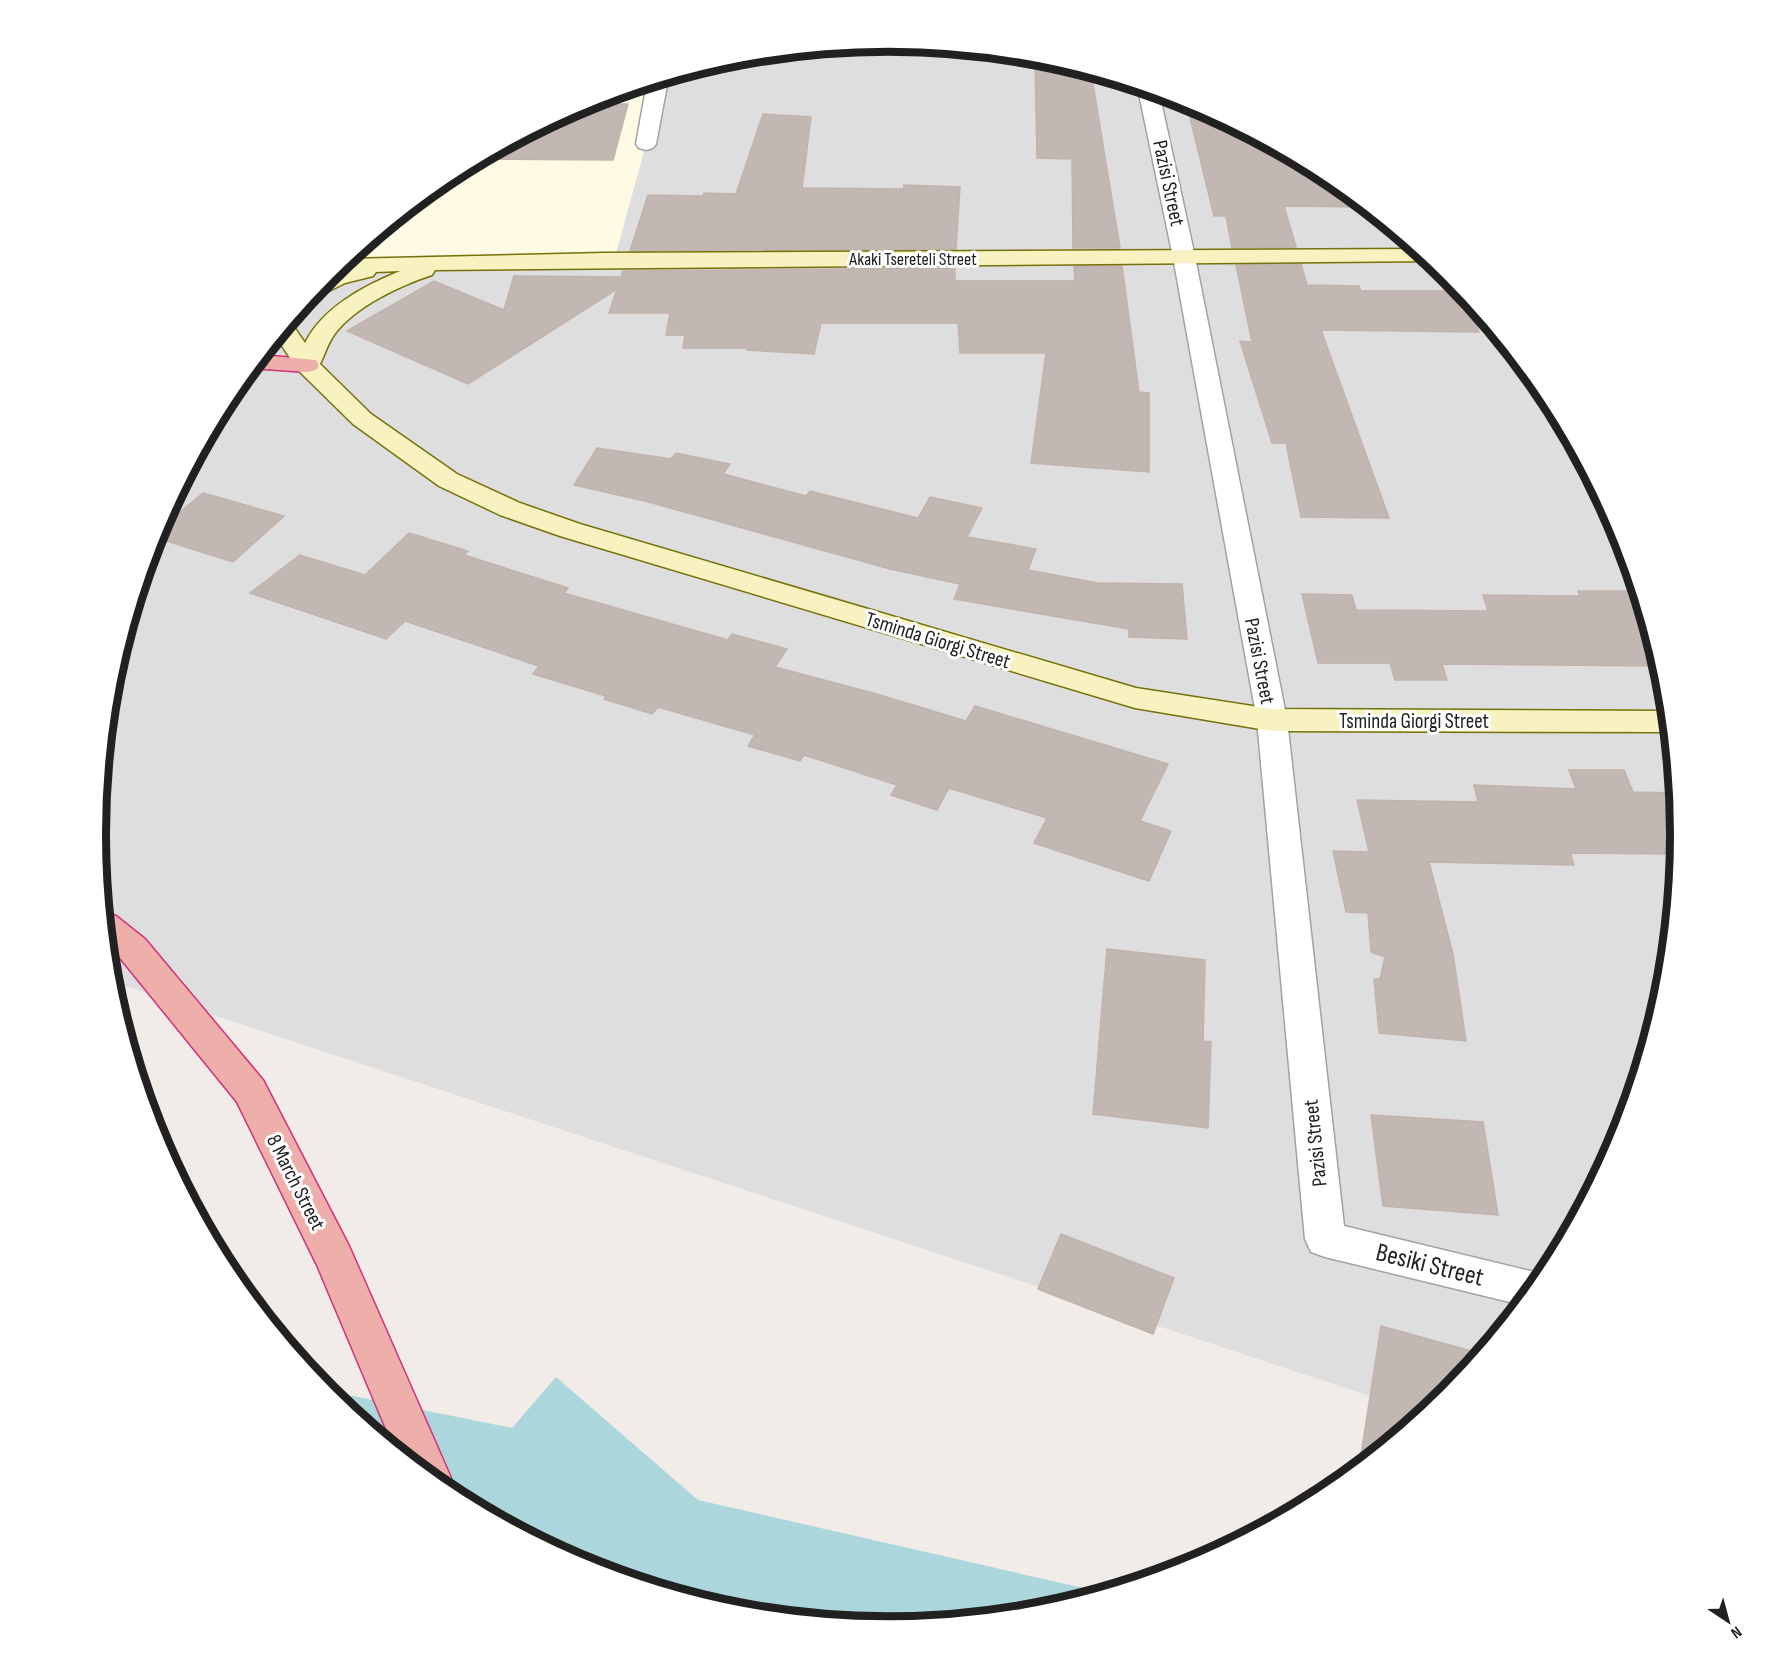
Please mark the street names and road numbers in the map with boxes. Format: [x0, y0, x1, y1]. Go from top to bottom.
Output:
street label: Pazisi Street [1147, 138, 1190, 228]
street label: Akaki Tsereteli Street [848, 249, 977, 270]
street label: Tsminda Giorgi Street [863, 607, 1013, 674]
street label: Pazisi Street [1239, 616, 1280, 706]
street label: Tsminda Giorgi Street [1339, 709, 1489, 734]
street label: Pazisi Street [1299, 1098, 1332, 1188]
street label: 8 March Street [261, 1130, 330, 1234]
street label: Besiki Street [1373, 1237, 1487, 1294]

